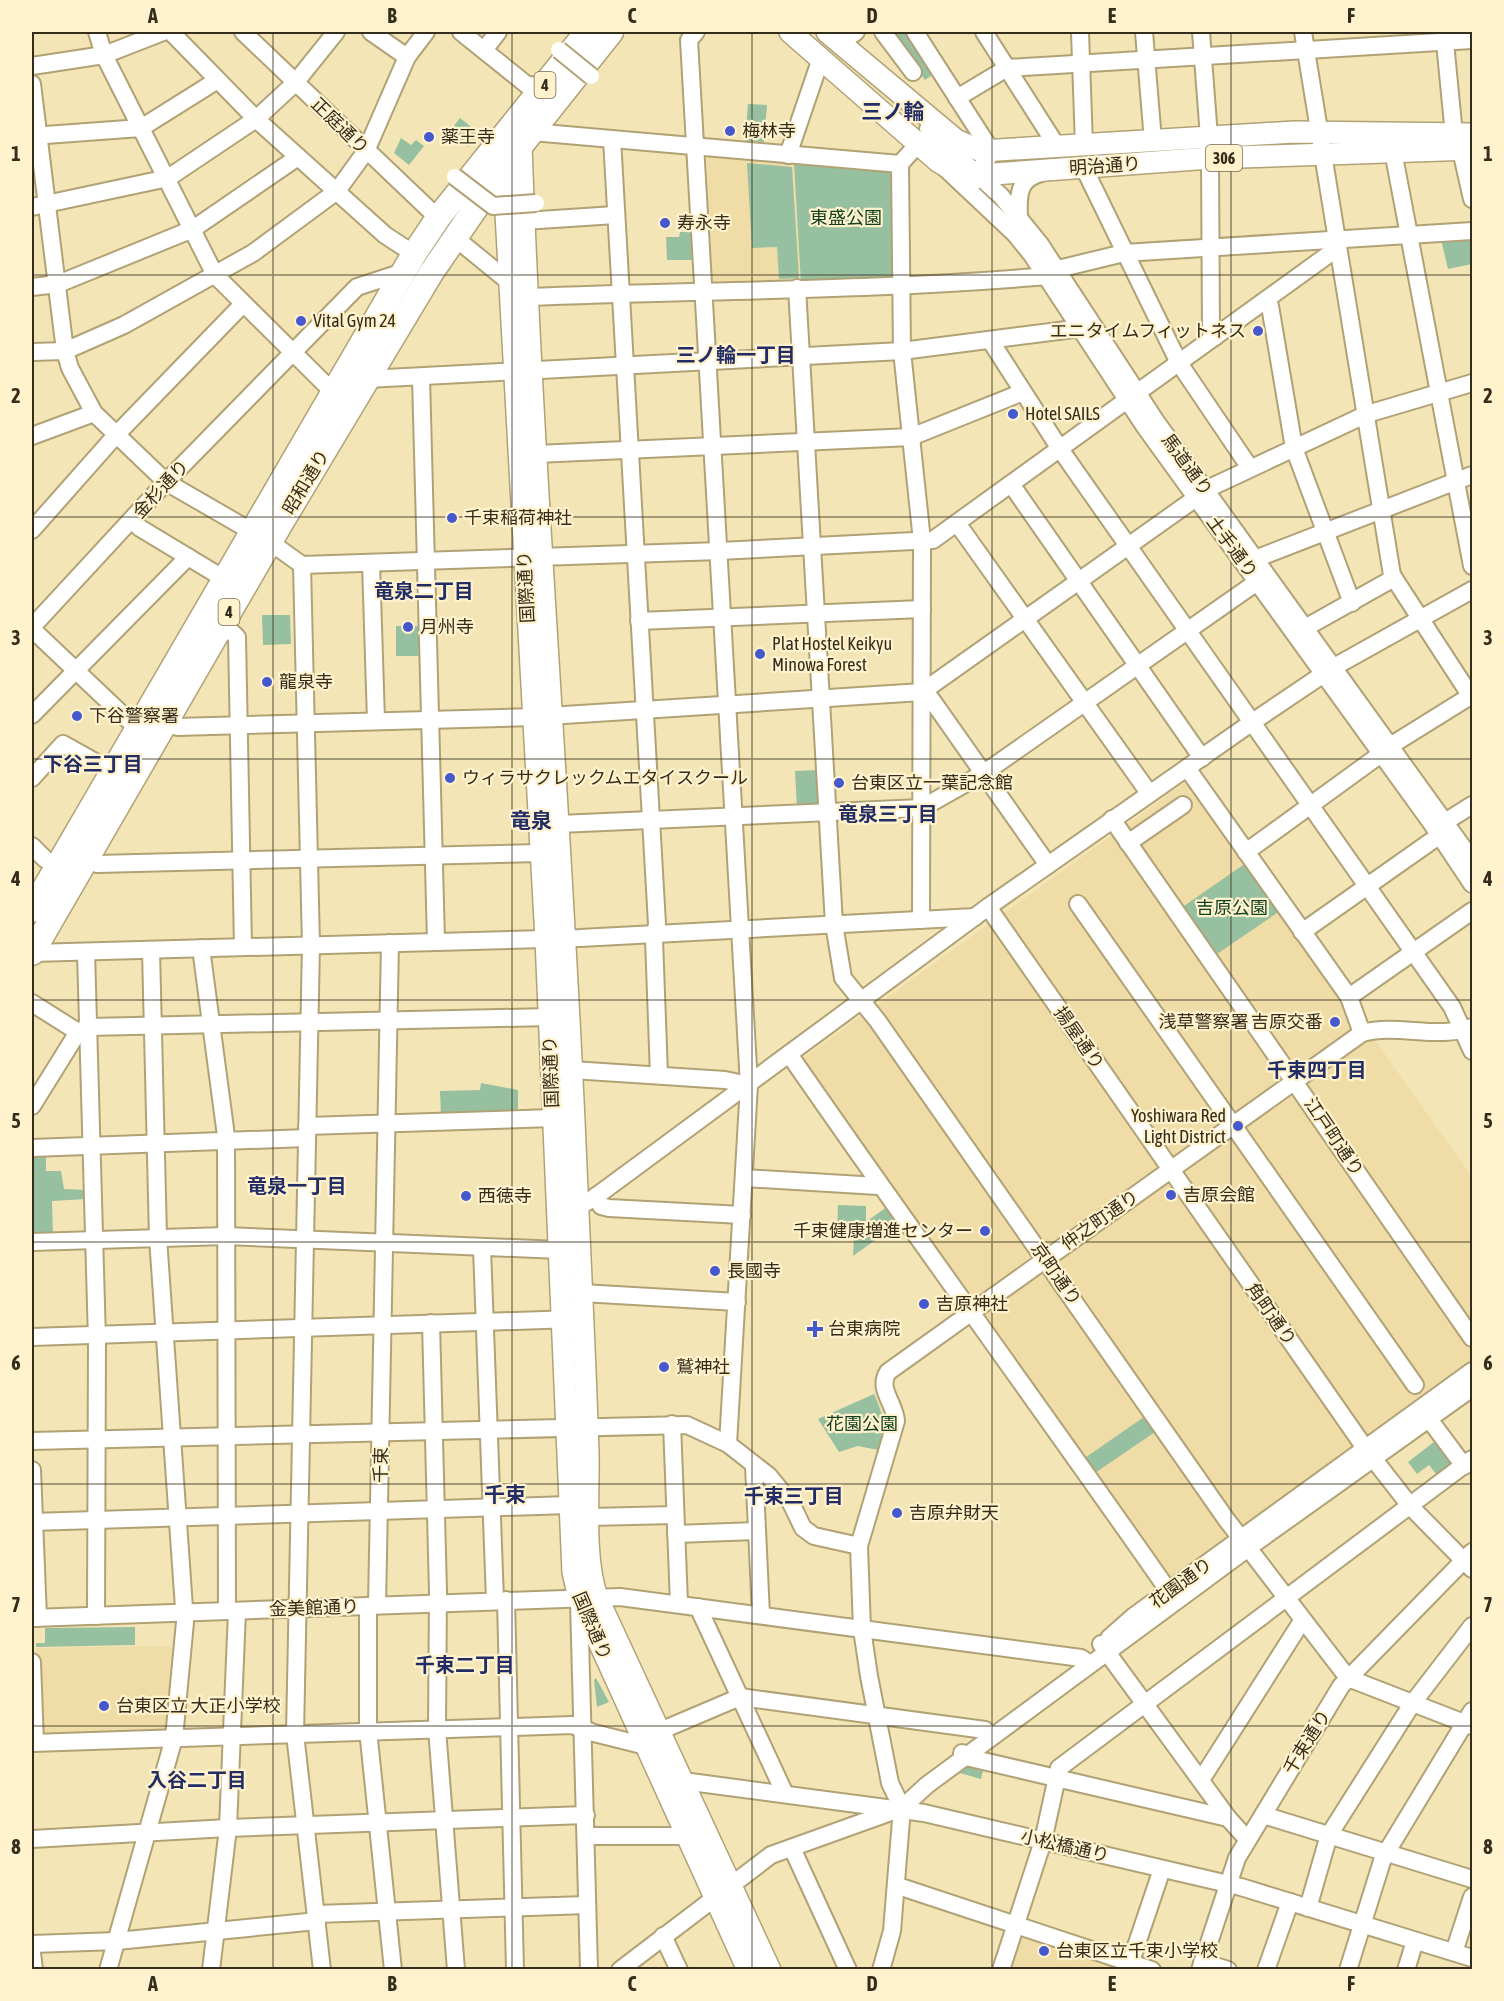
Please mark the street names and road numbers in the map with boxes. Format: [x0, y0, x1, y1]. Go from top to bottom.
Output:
road number: 4 [534, 72, 556, 98]
street label: 正庭通り [307, 93, 374, 158]
road number: 306 [1206, 145, 1242, 171]
street label: 明治通り [1068, 153, 1142, 178]
street label: 馬道通り [1158, 429, 1217, 500]
street label: 昭和通り [278, 445, 333, 518]
street label: 金杉通り [128, 455, 193, 522]
street label: 土手通り [1203, 511, 1262, 582]
street label: 国際通り [513, 551, 538, 624]
road number: 4 [218, 599, 240, 625]
street label: 揚屋通り [1050, 1002, 1109, 1073]
street label: 国際通り [539, 1036, 562, 1108]
street label: 江戸町通り [1301, 1094, 1368, 1180]
street label: 仲之町通り [1057, 1185, 1143, 1254]
street label: 京町通り [1027, 1238, 1086, 1309]
street label: 角町通り [1242, 1278, 1301, 1349]
street label: 千束 [370, 1447, 391, 1483]
street label: 花園通り [1145, 1553, 1216, 1612]
street label: 国際通り [569, 1589, 616, 1663]
street label: 金美館通り [269, 1595, 359, 1620]
street label: 千束通り [1279, 1706, 1335, 1778]
street label: 小松橋通り [1019, 1825, 1111, 1866]

